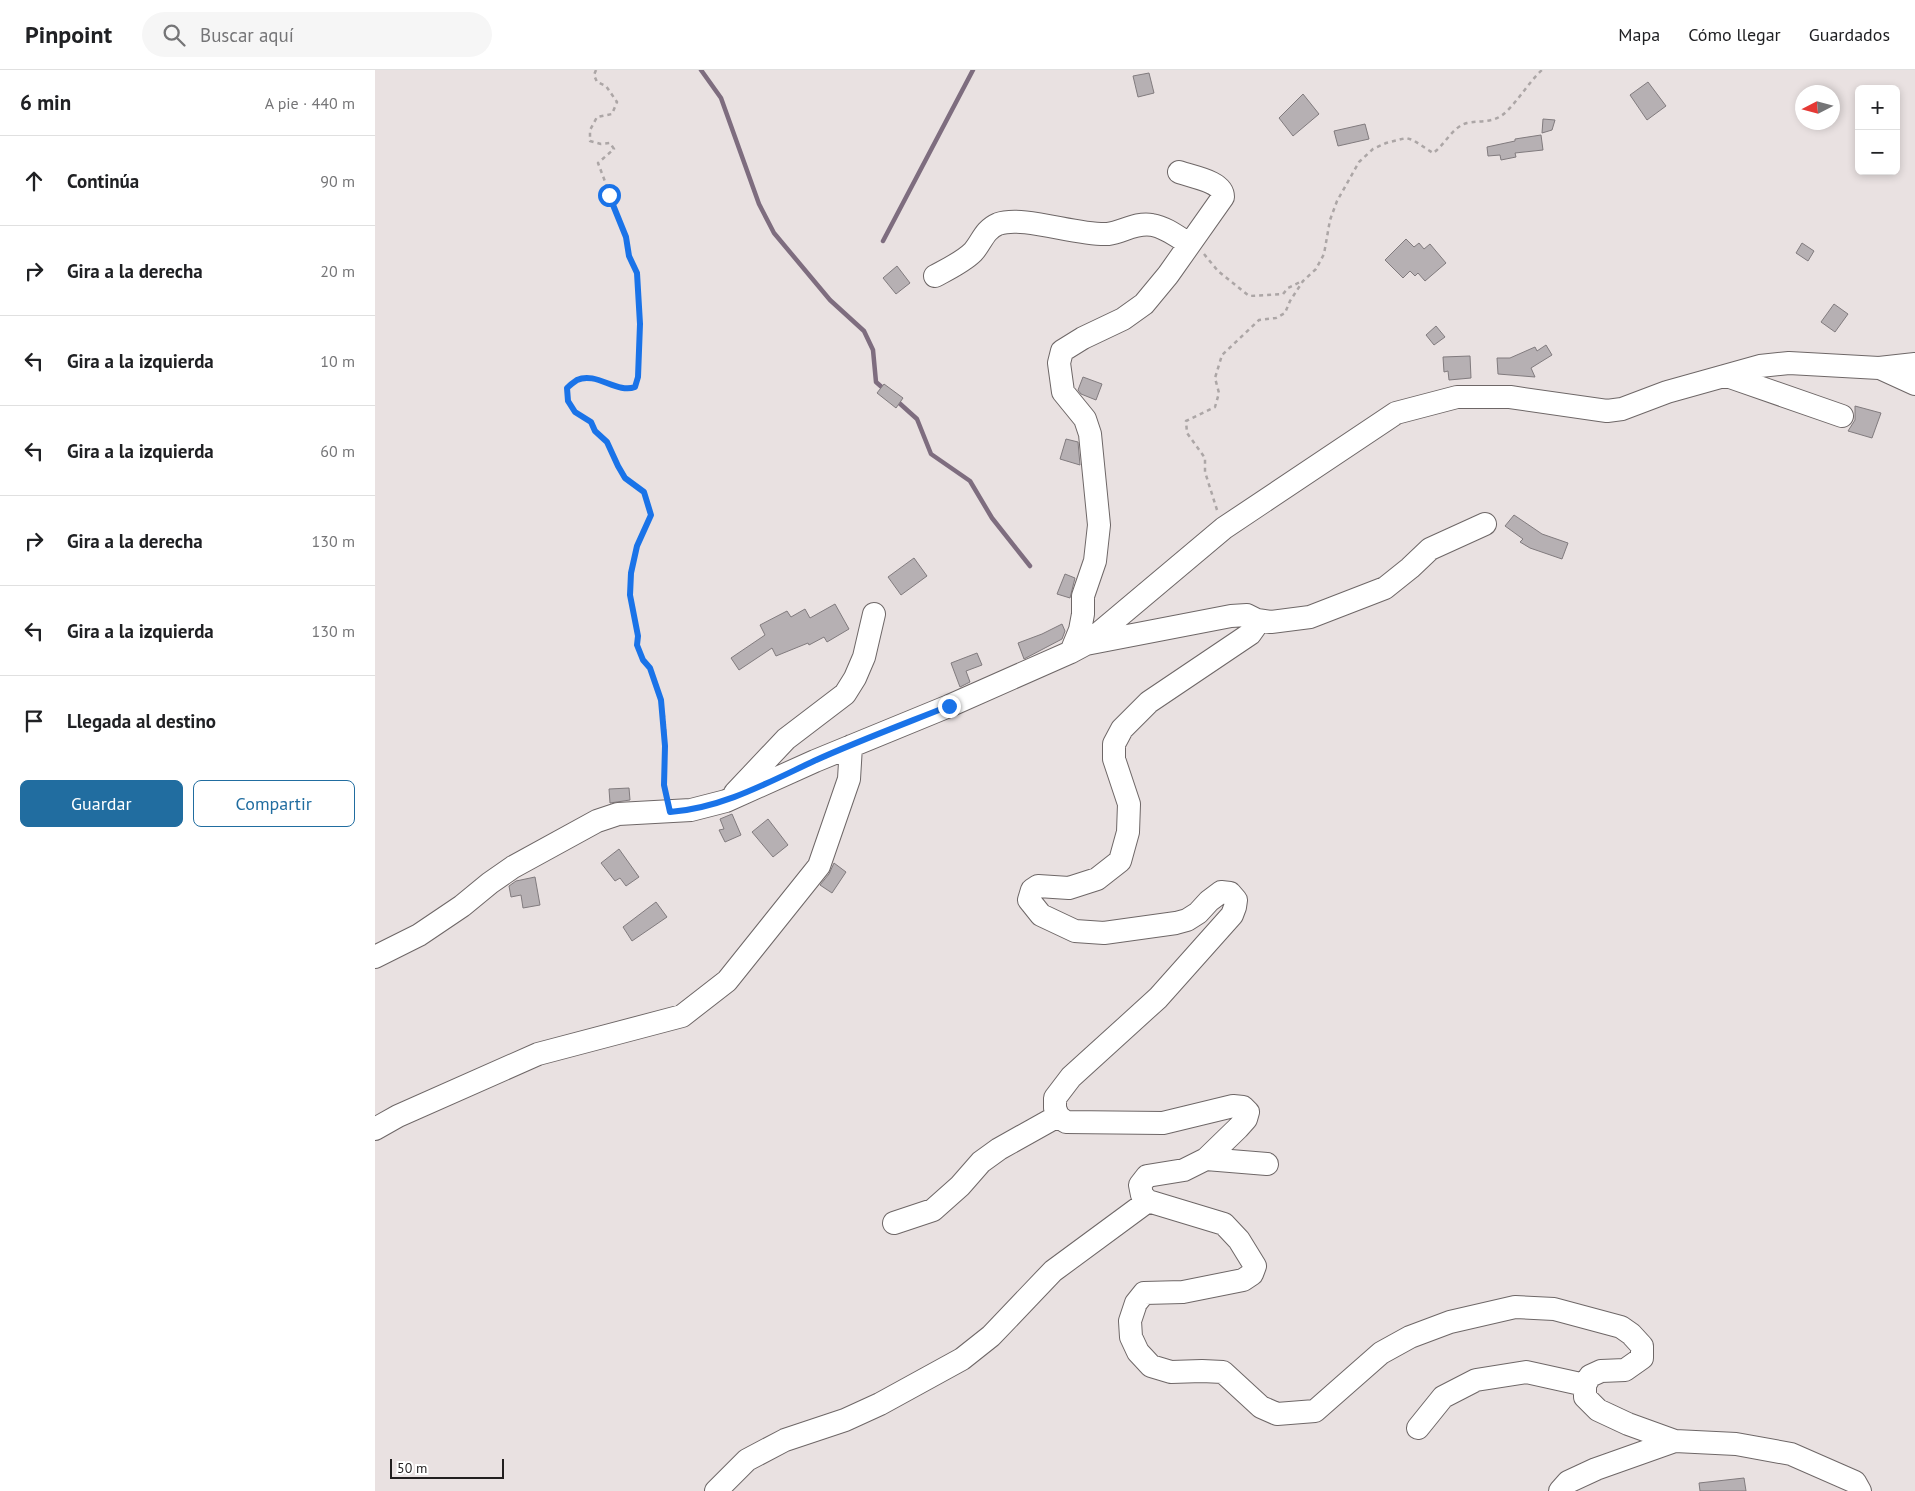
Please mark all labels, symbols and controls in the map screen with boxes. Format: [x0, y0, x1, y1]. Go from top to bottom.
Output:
search box [142, 12, 492, 57]
text: Pinpoint [25, 19, 112, 50]
icon: search [160, 21, 188, 49]
text: Buscar aquí [200, 23, 294, 47]
text: Mapa [1618, 23, 1660, 46]
text: Cómo llegar [1688, 23, 1781, 46]
text: Guardados [1809, 23, 1890, 46]
north arrow [1795, 85, 1840, 130]
map controls [1855, 85, 1900, 175]
button: + [1855, 85, 1900, 130]
text: 6 min [20, 89, 71, 116]
text: A pie · 440 m [265, 93, 355, 113]
button: − [1855, 130, 1900, 175]
icon: ahead [20, 167, 48, 195]
text: Continúa [67, 169, 139, 193]
text: 90 m [320, 171, 355, 191]
route start [598, 184, 621, 207]
icon: right [20, 257, 48, 285]
text: Gira a la derecha [67, 259, 203, 283]
text: 20 m [320, 261, 355, 281]
icon: left [20, 347, 48, 375]
text: Gira a la izquierda [67, 349, 214, 373]
text: 10 m [320, 351, 355, 371]
icon: left [20, 437, 48, 465]
text: Gira a la izquierda [67, 439, 214, 463]
text: 60 m [320, 441, 355, 461]
icon: right [20, 527, 48, 555]
text: Gira a la derecha [67, 529, 203, 553]
text: 130 m [312, 531, 355, 551]
icon: left [20, 617, 48, 645]
text: Gira a la izquierda [67, 619, 214, 643]
text: 130 m [312, 621, 355, 641]
route end [938, 695, 961, 718]
icon: arrive [20, 707, 48, 735]
text: Llegada al destino [67, 709, 216, 733]
button: Guardar [20, 780, 183, 827]
button: Compartir [193, 780, 355, 827]
scale bar [390, 1456, 504, 1479]
text: 50 m [397, 1459, 427, 1477]

